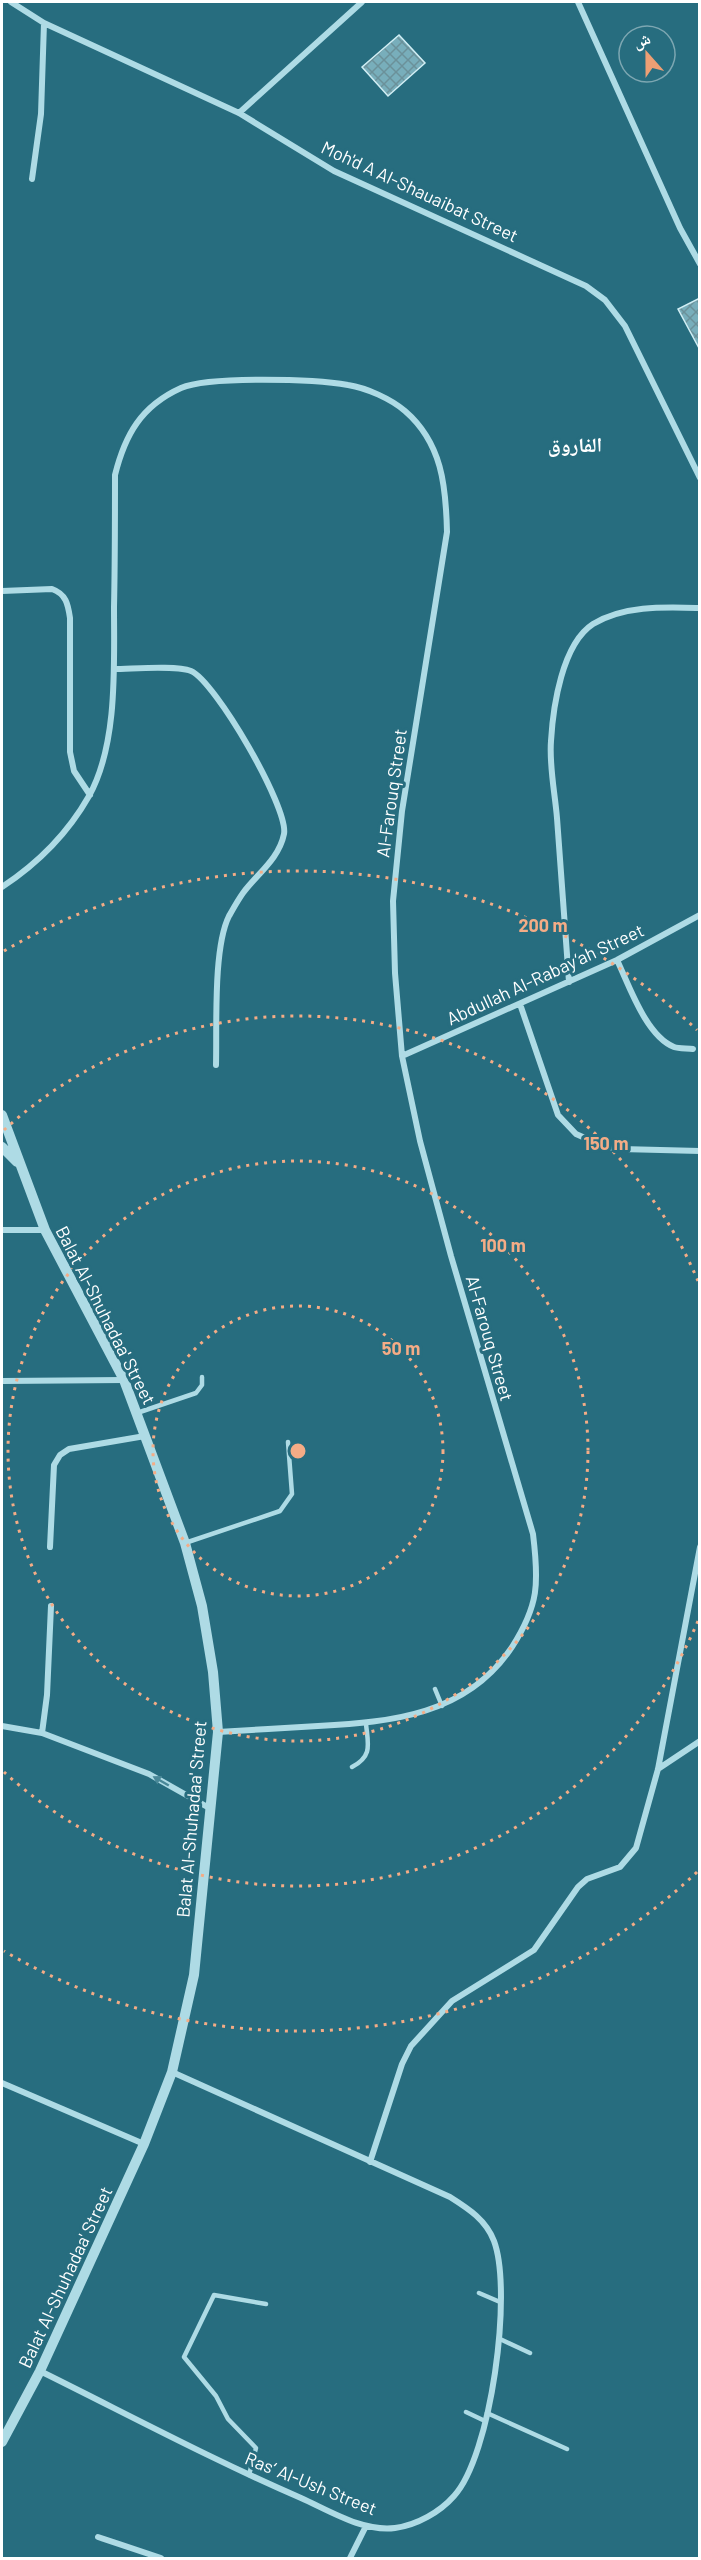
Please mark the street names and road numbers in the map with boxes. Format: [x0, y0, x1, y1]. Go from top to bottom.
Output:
street label: Moh'd A Al-Shauaibat Street [318, 136, 522, 246]
street label: Al-Farouq Street [371, 727, 411, 859]
street label: Abdullah Al-Rabay‘ah Street [443, 919, 647, 1029]
street label: Balat Al-Shuhadaa' Street [51, 1222, 161, 1408]
street label: Al-Farouq Street [462, 1273, 518, 1403]
street label: Balat Al-Shuhadaa' Street [171, 1720, 211, 1918]
street label: Balat Al-Shuhadaa' Street [13, 2183, 117, 2371]
street label: Ras‘ Al-Ush Street [242, 2447, 380, 2519]

